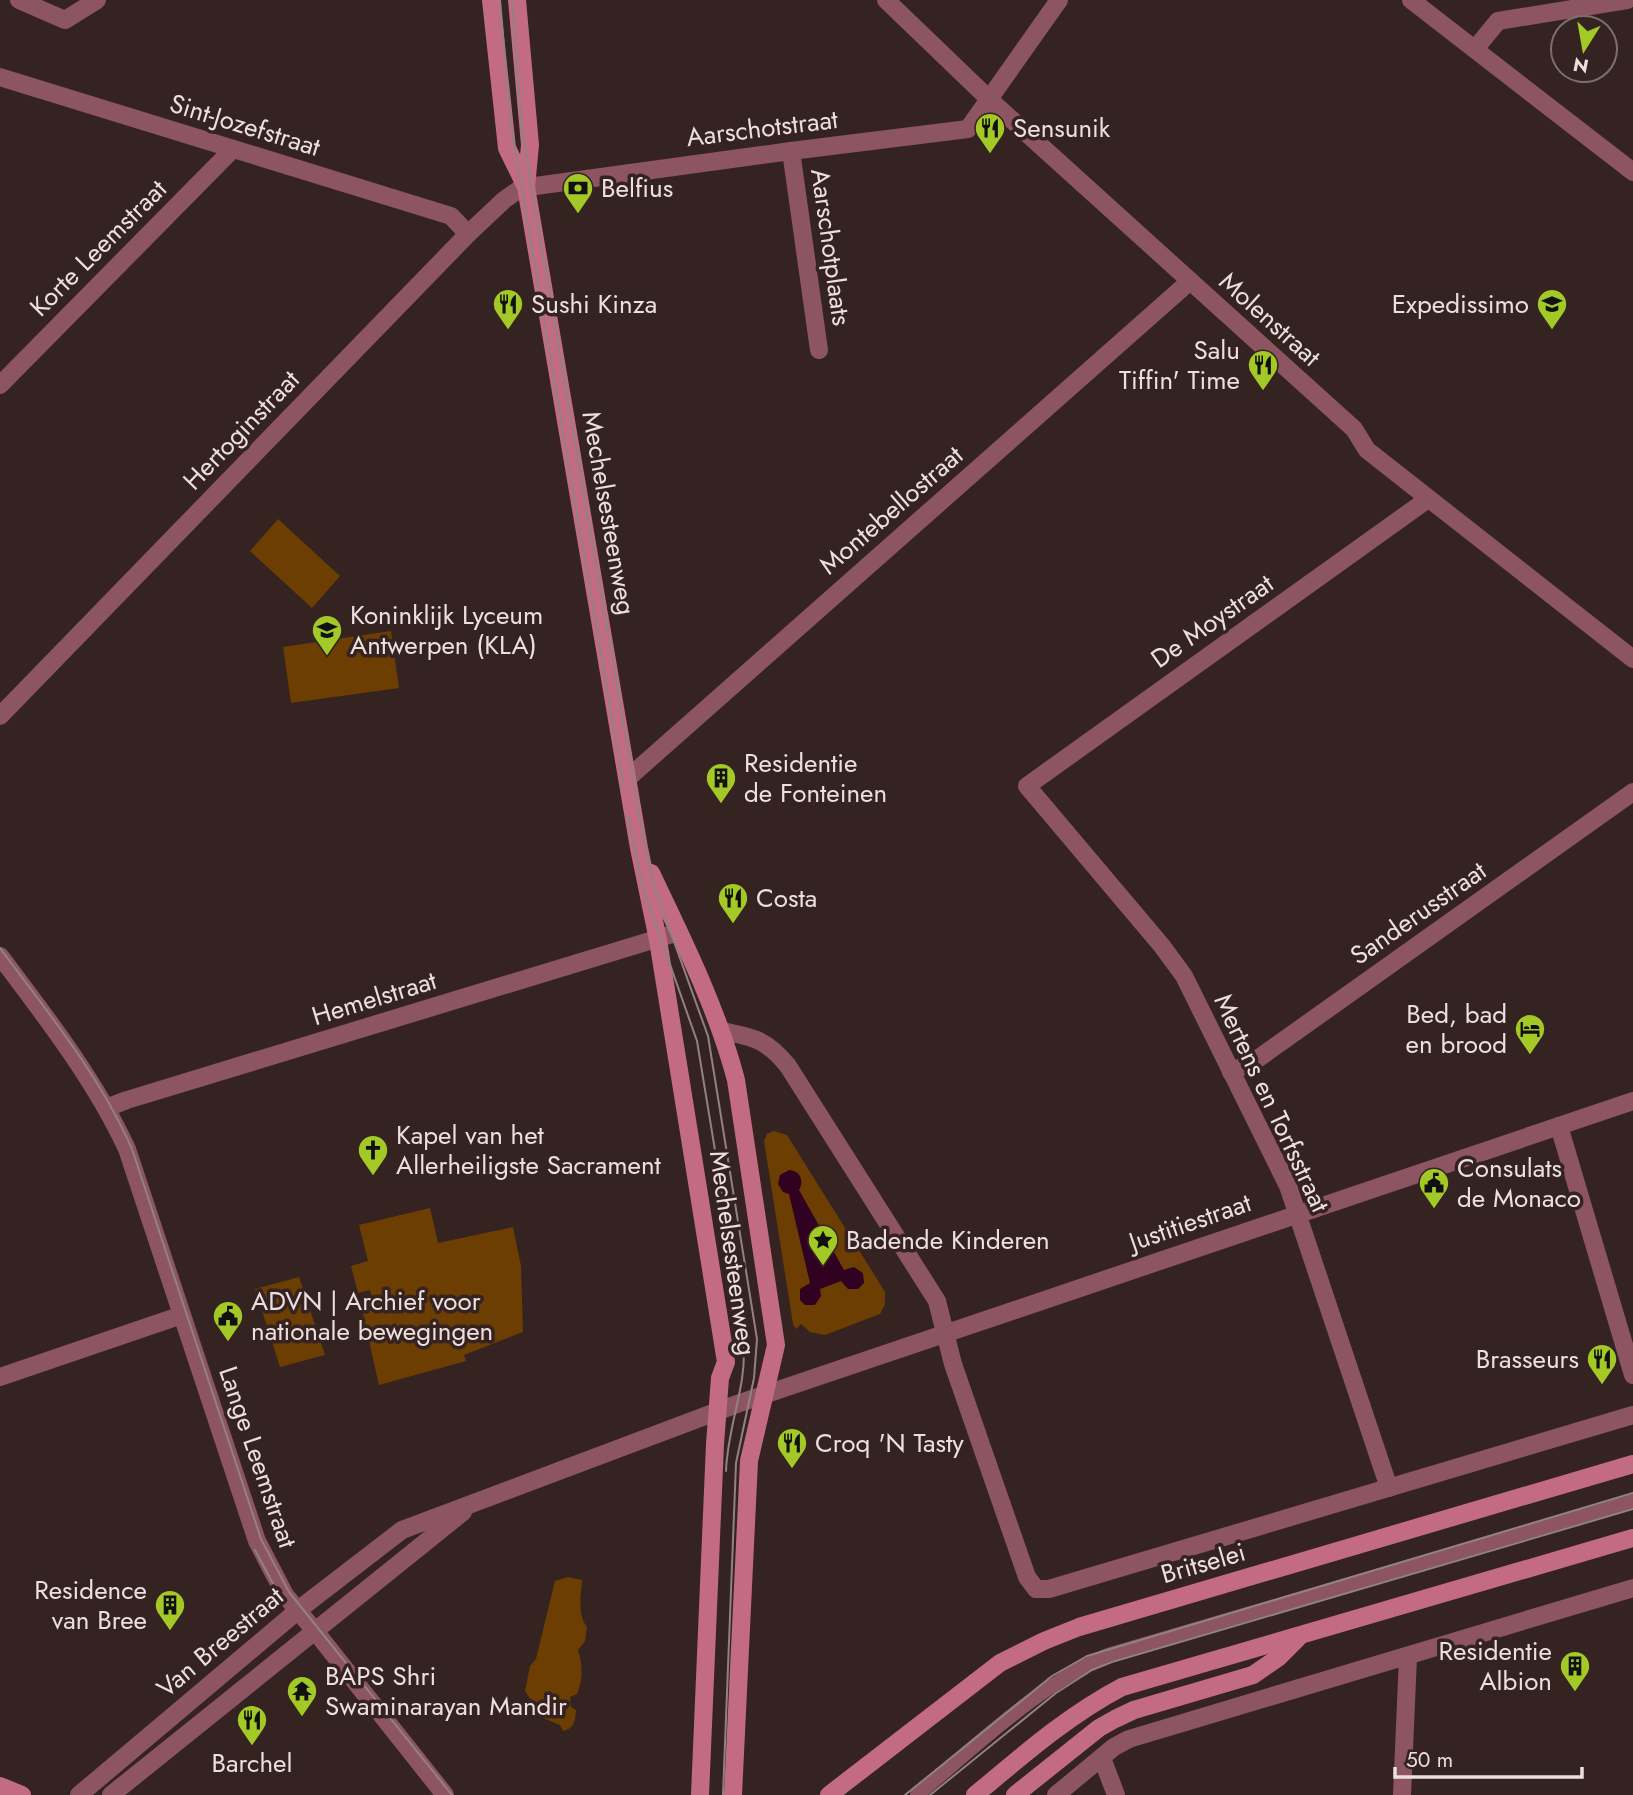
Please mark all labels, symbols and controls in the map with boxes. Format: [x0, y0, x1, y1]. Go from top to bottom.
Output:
north arrow [1549, 14, 1619, 84]
text: N [1571, 51, 1591, 80]
street label: Sint-Jozefstraat [165, 84, 326, 166]
street label: Aarschotstraat [684, 100, 841, 156]
place label: Sensunik [1013, 109, 1111, 147]
restaurant icon: Sensunik [973, 111, 1007, 155]
street label: Aarschotplaats [801, 166, 861, 328]
place label: Belfius [601, 169, 673, 207]
street label: Korte Leemstraat [21, 170, 176, 325]
bank icon: Belfius [561, 171, 595, 215]
street label: Molenstraat [1211, 263, 1330, 376]
place label: Sushi Kinza [531, 285, 657, 323]
place label: Expedissimo [1392, 285, 1529, 323]
restaurant icon: Sushi Kinza [491, 287, 525, 331]
school or university icon: Expedissimo [1535, 287, 1569, 331]
place label: Salu Tiffin' Time [1119, 331, 1240, 399]
restaurant icon: Salu Tiffin' Time [1246, 348, 1280, 392]
street label: Hertoginstraat [174, 361, 308, 498]
street label: Mechelsesteenweg [572, 408, 646, 618]
street label: Montebellostraat [811, 436, 972, 583]
street label: De Moystraat [1143, 564, 1282, 677]
place label: Koninklijk Lyceum Antwerpen (KLA) [350, 596, 543, 664]
school or university icon: Koninklijk Lyceum Antwerpen (KLA) [310, 613, 344, 657]
place label: Residentie de Fonteinen [744, 744, 887, 812]
building icon: Residentie de Fonteinen [704, 761, 738, 805]
street label: Sanderusstraat [1342, 852, 1494, 974]
place label: Costa [756, 879, 817, 917]
restaurant icon: Costa [716, 881, 750, 925]
street label: Hemelstraat [307, 961, 442, 1035]
street label: Mertens en Torfsstraat [1205, 987, 1340, 1219]
place label: Bed, bad en brood [1406, 995, 1507, 1063]
hotel icon: Bed, bad en brood [1513, 1012, 1547, 1056]
place label: Kapel van het Allerheiligste Sacrament [396, 1116, 662, 1184]
church icon: Kapel van het Allerheiligste Sacrament [356, 1133, 390, 1177]
street label: Mechelsesteenweg [700, 1148, 766, 1358]
place label: Consulats de Monaco [1457, 1149, 1581, 1217]
public building icon: Consulats de Monaco [1417, 1166, 1451, 1210]
street label: Justitiestraat [1121, 1183, 1257, 1262]
place label: Badende Kinderen [846, 1221, 1050, 1259]
place icon: Badende Kinderen [806, 1223, 840, 1267]
place label: ADVN | Archief voor nationale bewegingen [251, 1282, 493, 1350]
public building icon: ADVN | Archief voor nationale bewegingen [211, 1299, 245, 1343]
place label: Brasseurs [1476, 1340, 1579, 1378]
restaurant icon: Brasseurs [1585, 1342, 1619, 1386]
street label: Lange Leemstraat [209, 1361, 307, 1553]
place label: Croq 'N Tasty [815, 1424, 964, 1462]
restaurant icon: Croq 'N Tasty [775, 1426, 809, 1470]
street label: Britselei [1156, 1533, 1250, 1593]
place label: Residence van Bree [34, 1571, 147, 1639]
street label: Van Breestraat [148, 1577, 292, 1706]
building icon: Residence van Bree [153, 1588, 187, 1632]
place label: Residentie Albion [1439, 1632, 1552, 1700]
building icon: Residentie Albion [1558, 1649, 1592, 1693]
place label: BAPS Shri Swaminarayan Mandir [325, 1657, 567, 1725]
temple icon: BAPS Shri Swaminarayan Mandir [285, 1674, 319, 1718]
restaurant icon: Barchel [235, 1703, 269, 1747]
scale bar [1395, 1736, 1582, 1780]
place label: Barchel [212, 1744, 293, 1782]
text: 50 m [1406, 1745, 1453, 1775]

